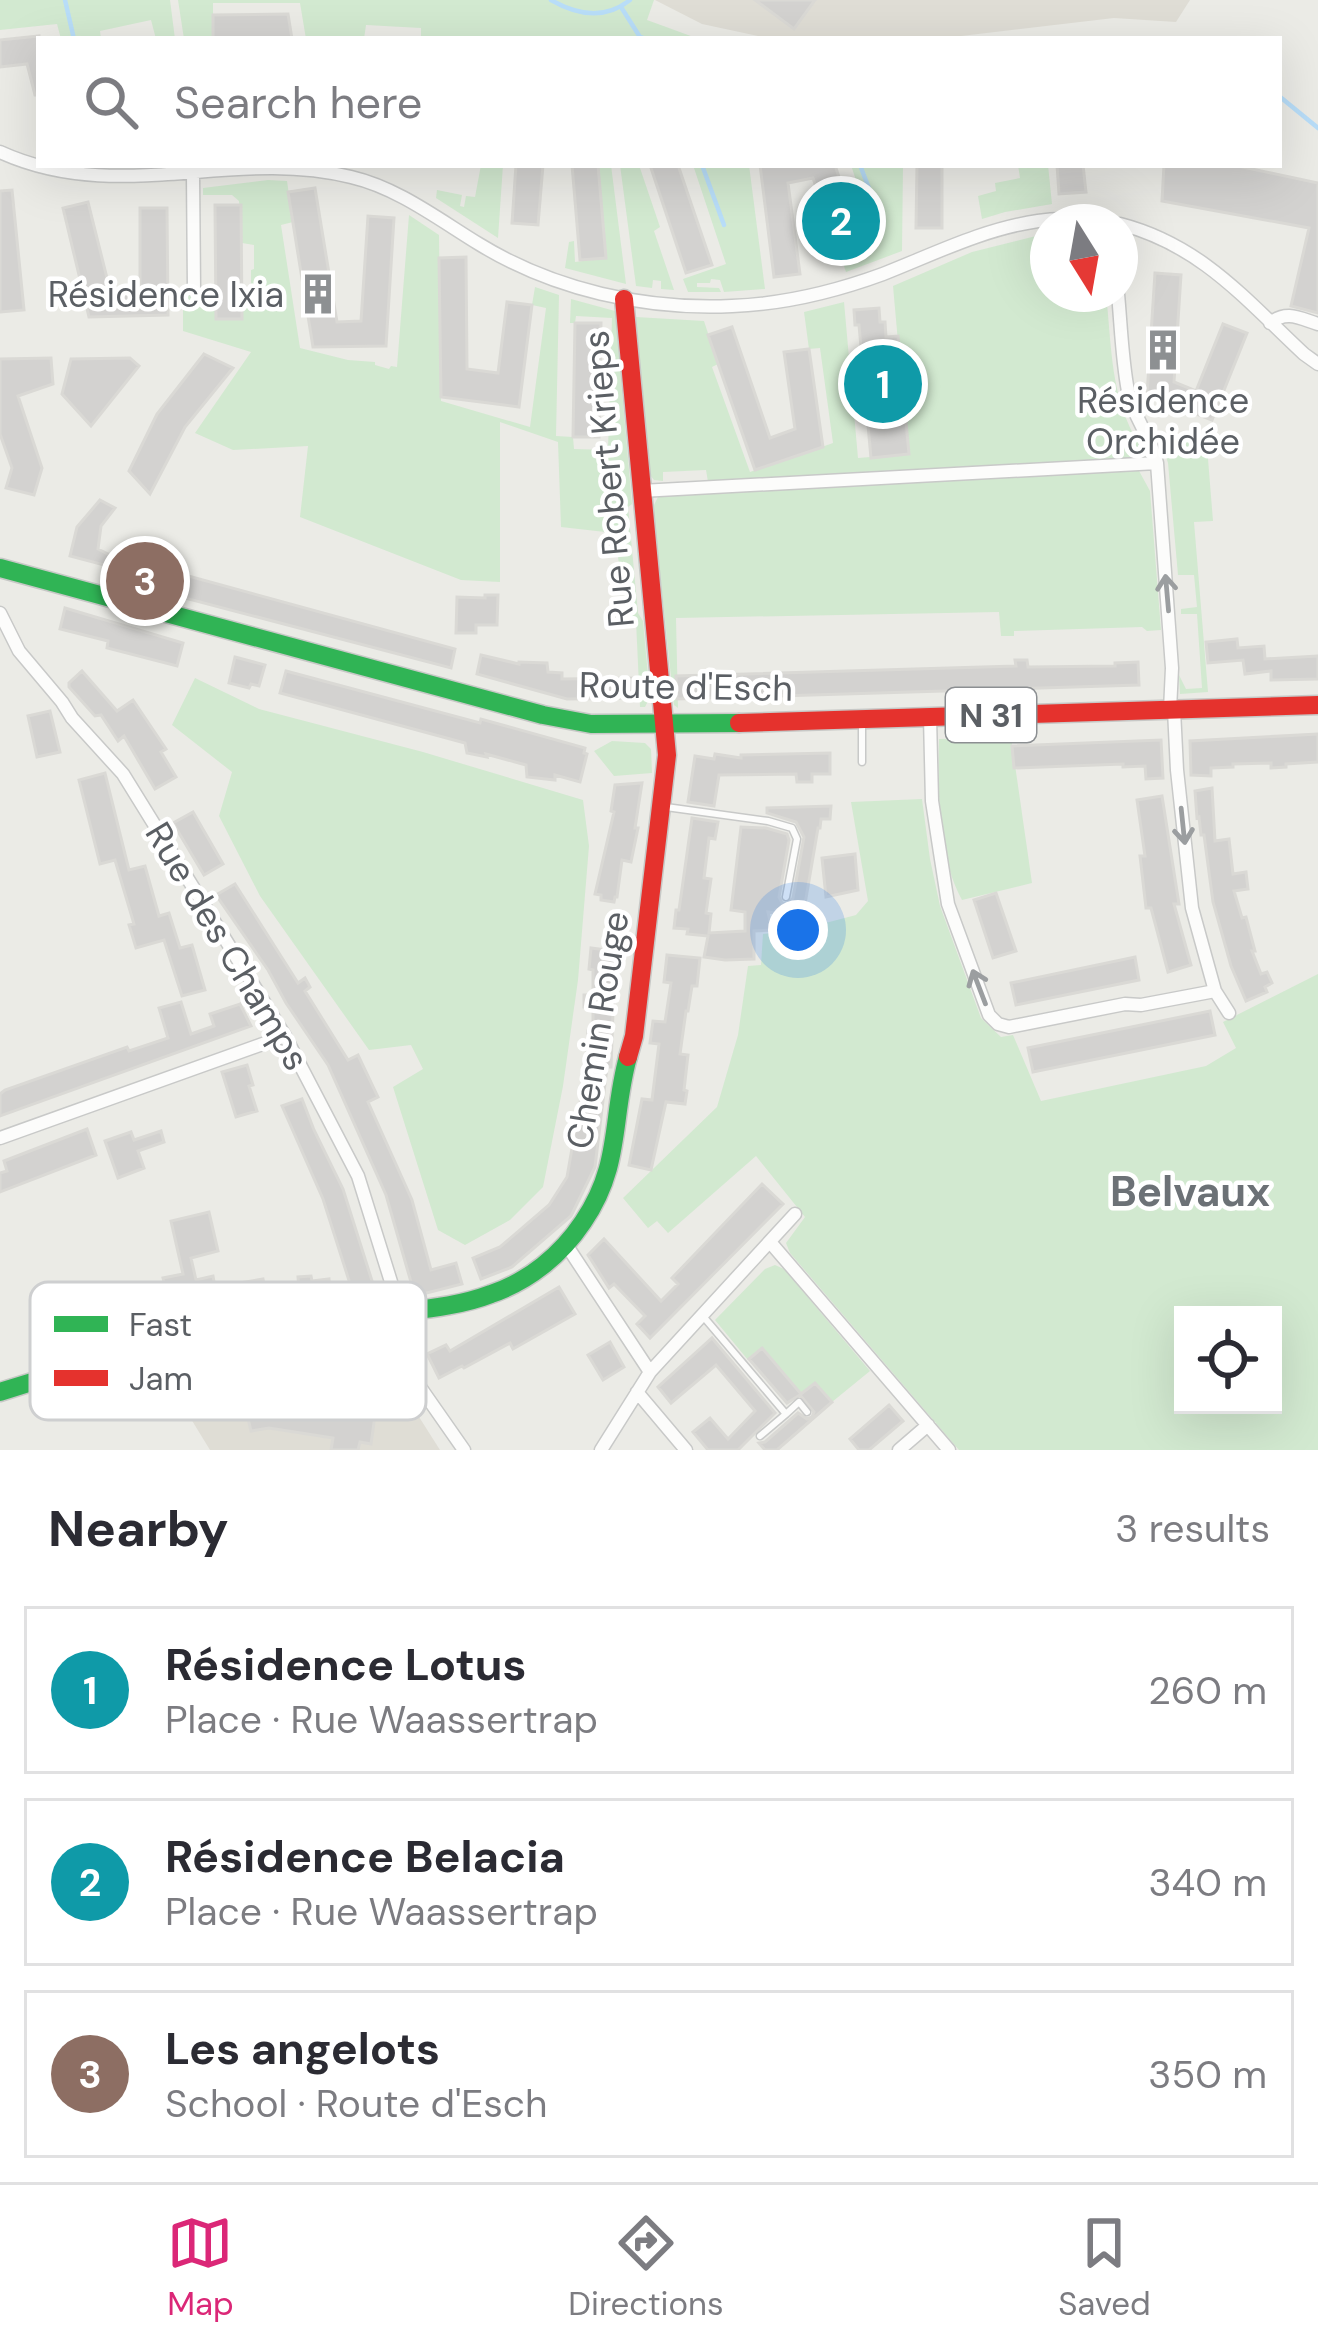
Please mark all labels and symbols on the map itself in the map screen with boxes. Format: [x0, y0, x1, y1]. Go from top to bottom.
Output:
pin: 2 [802, 176, 880, 266]
north arrow [1030, 204, 1138, 312]
place label: Résidence Ixia [48, 271, 284, 318]
building icon: Résidence Ixia [295, 271, 341, 317]
building icon: Résidence Orchidée [1140, 327, 1186, 373]
street label: Rue Robert Krieps [572, 329, 645, 629]
pin: 1 [844, 339, 922, 429]
place label: Résidence Orchidée [1077, 377, 1249, 465]
pin: 3 [106, 536, 184, 626]
one-way arrow [1156, 574, 1179, 613]
street label: Route d'Esch [579, 661, 793, 712]
road number: N 31 [946, 688, 1036, 742]
one-way arrow [1172, 806, 1195, 845]
street label: Rue des Champs [135, 814, 320, 1079]
your location [768, 900, 828, 960]
street label: Chemin Rouge [556, 908, 639, 1152]
one-way arrow [967, 969, 988, 1006]
district label: Belvaux [1110, 1164, 1270, 1219]
legend [30, 1282, 426, 1420]
text: Fast [129, 1303, 192, 1346]
text: Jam [129, 1357, 193, 1400]

